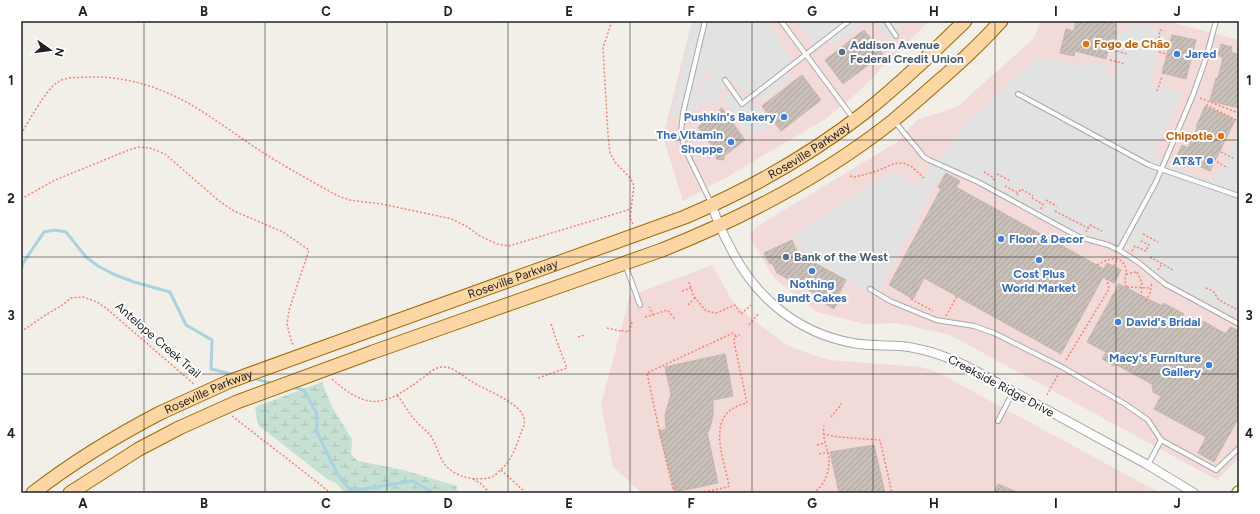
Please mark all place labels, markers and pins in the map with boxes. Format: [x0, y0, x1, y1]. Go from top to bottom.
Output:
place label: Fogo de Chão [1094, 37, 1170, 51]
place label: Addison Avenue Federal Credit Union [850, 38, 964, 66]
marker: Fogo de Chão [1081, 39, 1091, 49]
marker: Addison Avenue Federal Credit Union [837, 47, 847, 57]
place label: Jared [1185, 47, 1216, 61]
marker: Jared [1172, 49, 1182, 59]
place label: Pushkin's Bakery [684, 110, 776, 124]
marker: Pushkin's Bakery [779, 112, 789, 122]
place label: The Vitamin Shoppe [656, 128, 723, 156]
place label: Chipotle [1166, 129, 1213, 143]
marker: Chipotle [1216, 131, 1226, 141]
marker: The Vitamin Shoppe [726, 137, 736, 147]
place label: AT&T [1172, 154, 1202, 168]
marker: AT&T [1205, 156, 1215, 166]
place label: Floor & Decor [1009, 232, 1084, 246]
marker: Floor & Decor [996, 234, 1006, 244]
place label: Bank of the West [794, 250, 888, 264]
marker: Bank of the West [781, 252, 791, 262]
marker: Cost Plus World Market [1034, 255, 1044, 265]
marker: Nothing Bundt Cakes [807, 266, 817, 276]
place label: Cost Plus World Market [1002, 267, 1076, 295]
place label: Nothing Bundt Cakes [777, 277, 847, 305]
place label: David's Bridal [1126, 315, 1201, 329]
marker: David's Bridal [1113, 317, 1123, 327]
place label: Macy's Furniture Gallery [1109, 351, 1201, 379]
marker: Macy's Furniture Gallery [1204, 360, 1214, 370]

